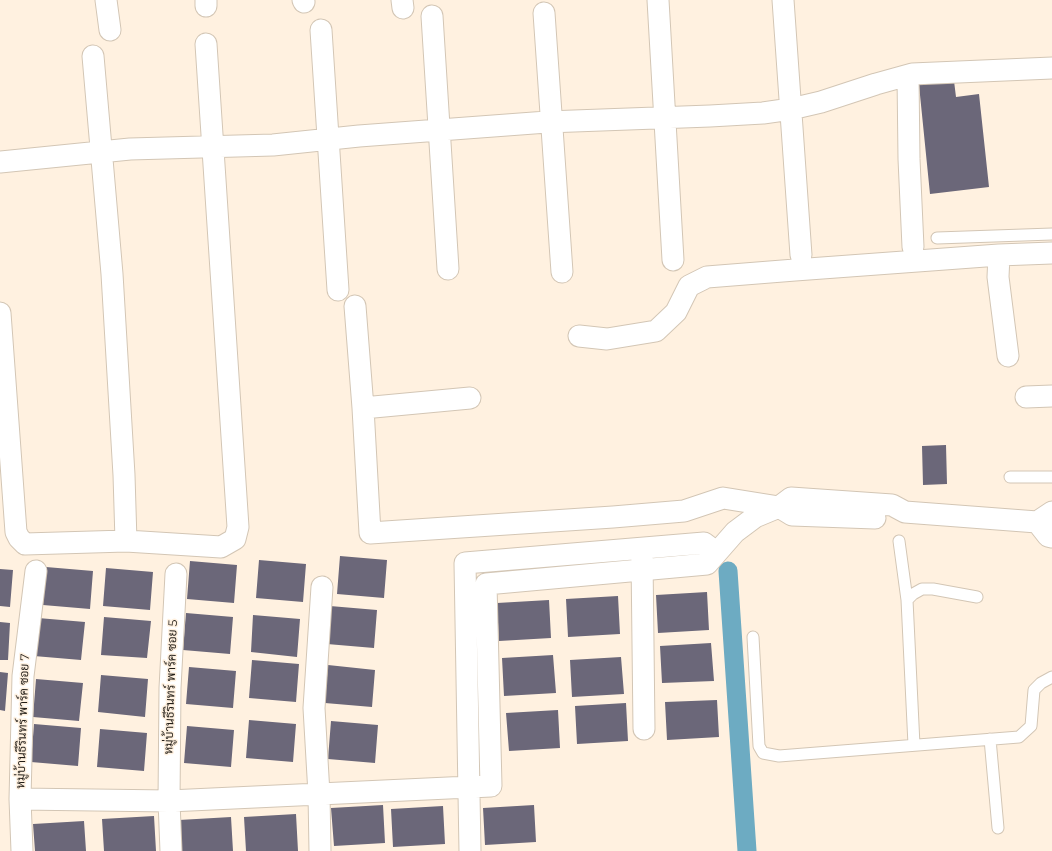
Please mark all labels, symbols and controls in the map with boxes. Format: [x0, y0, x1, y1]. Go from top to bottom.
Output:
street label: หมู่บ้านธีรินทร์ พาร์ค ซอย 5 [161, 619, 181, 755]
street label: หมู่บ้านธีรินทร์ พาร์ค ซอย 7 [13, 653, 33, 789]

